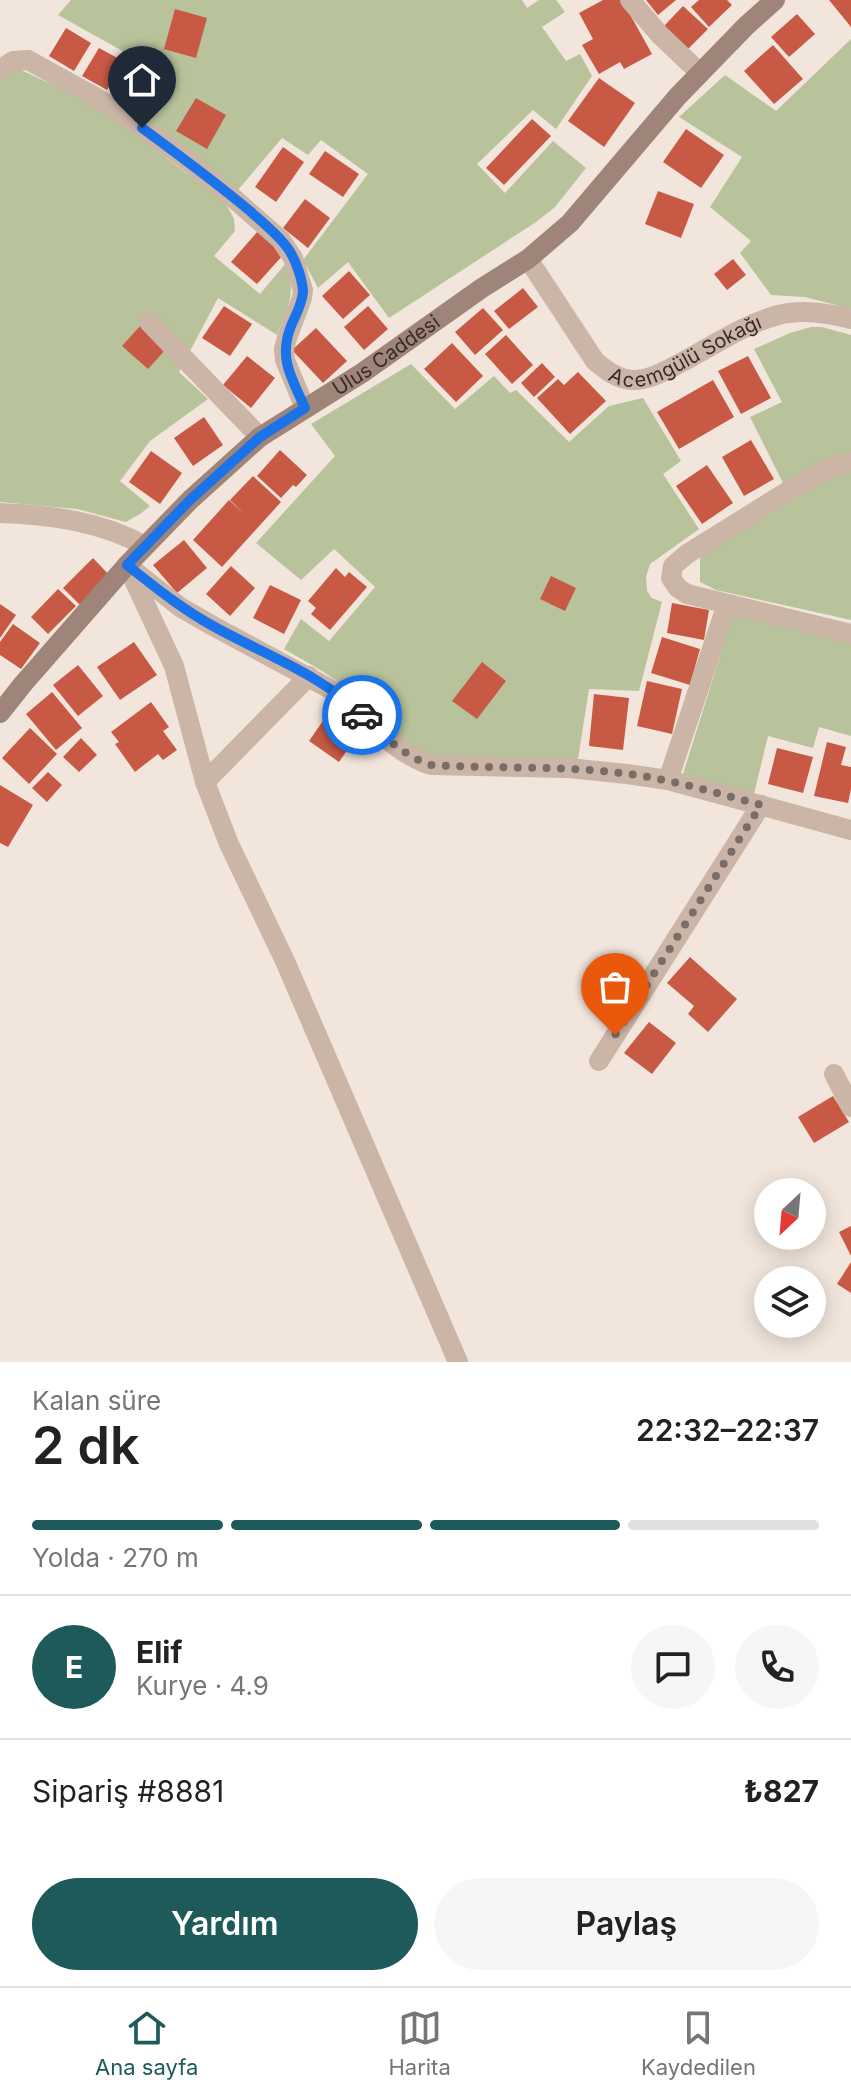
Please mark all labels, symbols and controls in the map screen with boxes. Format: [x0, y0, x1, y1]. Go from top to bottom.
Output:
pin [108, 46, 176, 128]
icon: home [120, 58, 164, 102]
street label: Ulus Caddesi [328, 310, 444, 401]
street label: Acemgülü Sokağı [605, 310, 765, 392]
courier [322, 675, 402, 755]
icon: car [340, 693, 384, 737]
pin [581, 953, 649, 1035]
icon: bag [593, 965, 637, 1009]
north arrow [754, 1178, 826, 1250]
map controls [754, 1178, 826, 1338]
button: layers [754, 1266, 826, 1338]
text: Kalan süre [32, 1385, 161, 1416]
text: 22:32–22:37 [636, 1412, 819, 1448]
text: 2 dk [32, 1414, 140, 1477]
text: Yolda · 270 m [32, 1542, 199, 1573]
button: chat [631, 1625, 715, 1709]
button: phone [735, 1625, 819, 1709]
text: Elif [136, 1634, 182, 1670]
text: E [65, 1649, 83, 1685]
text: Kurye · 4.9 [136, 1670, 269, 1701]
text: Sipariş #8881 [32, 1773, 224, 1809]
text: ₺827 [744, 1773, 819, 1809]
button: Yardım [32, 1878, 418, 1970]
button: Paylaş [434, 1878, 819, 1970]
tab: Ana sayfa [95, 2006, 198, 2080]
tab: Harita [388, 2006, 451, 2080]
tab: Kaydedilen [641, 2006, 756, 2080]

